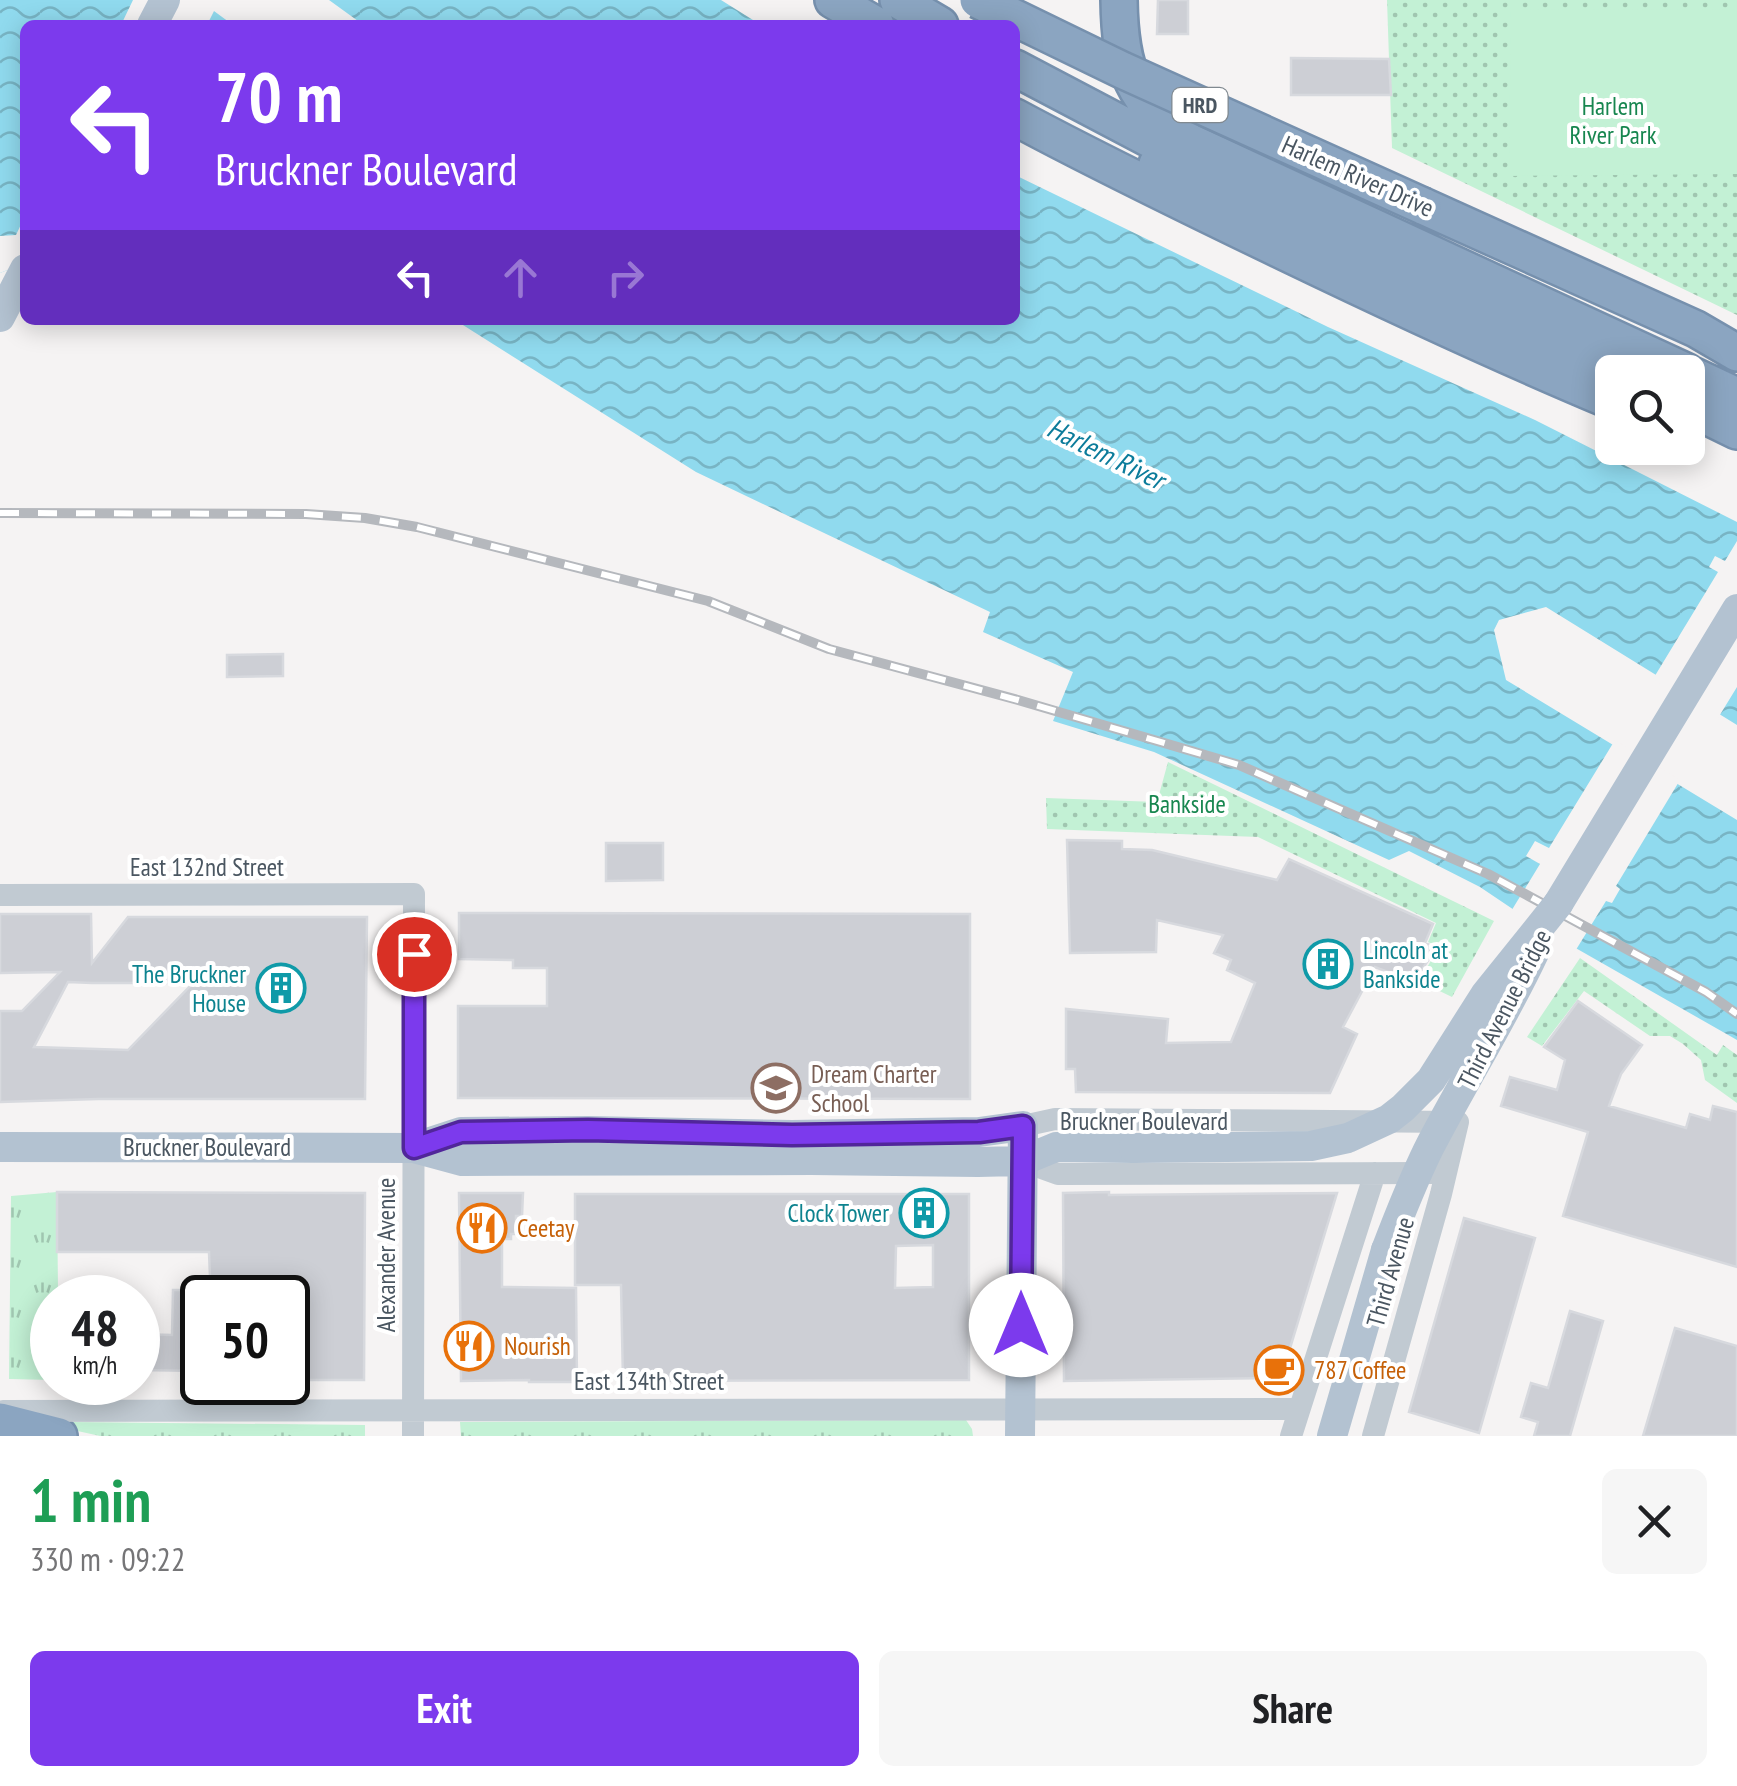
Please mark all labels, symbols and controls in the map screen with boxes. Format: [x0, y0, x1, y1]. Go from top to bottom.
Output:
text: 70 m [215, 51, 343, 141]
icon: left [50, 60, 180, 190]
road number: HRD [1172, 88, 1228, 122]
park label: Harlem River Park [1570, 90, 1657, 151]
street label: Harlem River Drive [1277, 128, 1439, 224]
text: Bruckner Boulevard [215, 139, 518, 197]
icon: left [388, 250, 443, 305]
icon: ahead [493, 250, 548, 305]
icon: right [598, 250, 653, 305]
map controls [1595, 355, 1705, 465]
button: search [1595, 355, 1705, 465]
water label: Harlem River [1041, 409, 1175, 499]
park label: Bankside [1148, 788, 1226, 820]
street label: East 132nd Street [130, 851, 284, 883]
pin [372, 912, 457, 997]
street label: Third Avenue Bridge [1450, 924, 1558, 1094]
icon: arrive [387, 927, 442, 982]
place label: Lincoln at Bankside [1363, 934, 1448, 995]
building icon: Lincoln at Bankside [1302, 938, 1354, 990]
place label: The Bruckner House [132, 958, 246, 1019]
building icon: The Bruckner House [255, 962, 307, 1014]
place label: Dream Charter School [811, 1058, 937, 1119]
school or university icon: Dream Charter School [750, 1062, 802, 1114]
street label: Bruckner Boulevard [1060, 1105, 1228, 1137]
street label: Bruckner Boulevard [123, 1131, 291, 1163]
street label: Alexander Avenue [370, 1178, 402, 1332]
building icon: Clock Tower [898, 1187, 950, 1239]
place label: Clock Tower [787, 1197, 889, 1229]
restaurant icon: Ceetay [456, 1202, 508, 1254]
place label: Ceetay [517, 1212, 575, 1244]
street label: Third Avenue [1359, 1213, 1421, 1331]
position arrow [969, 1273, 1073, 1377]
speed limit sign: 50 [180, 1275, 310, 1405]
text: 48 [71, 1295, 119, 1360]
restaurant icon: Nourish [443, 1320, 495, 1372]
place label: Nourish [504, 1330, 571, 1362]
cafe icon: 787 Coffee [1253, 1344, 1305, 1396]
text: km/h [73, 1349, 117, 1381]
place label: 787 Coffee [1314, 1354, 1406, 1386]
street label: East 134th Street [574, 1365, 724, 1397]
text: 1 min [30, 1461, 151, 1539]
button: close [1602, 1469, 1707, 1574]
text: 330 m · 09:22 [30, 1538, 185, 1580]
button: Exit [30, 1651, 859, 1766]
button: Share [879, 1651, 1707, 1766]

